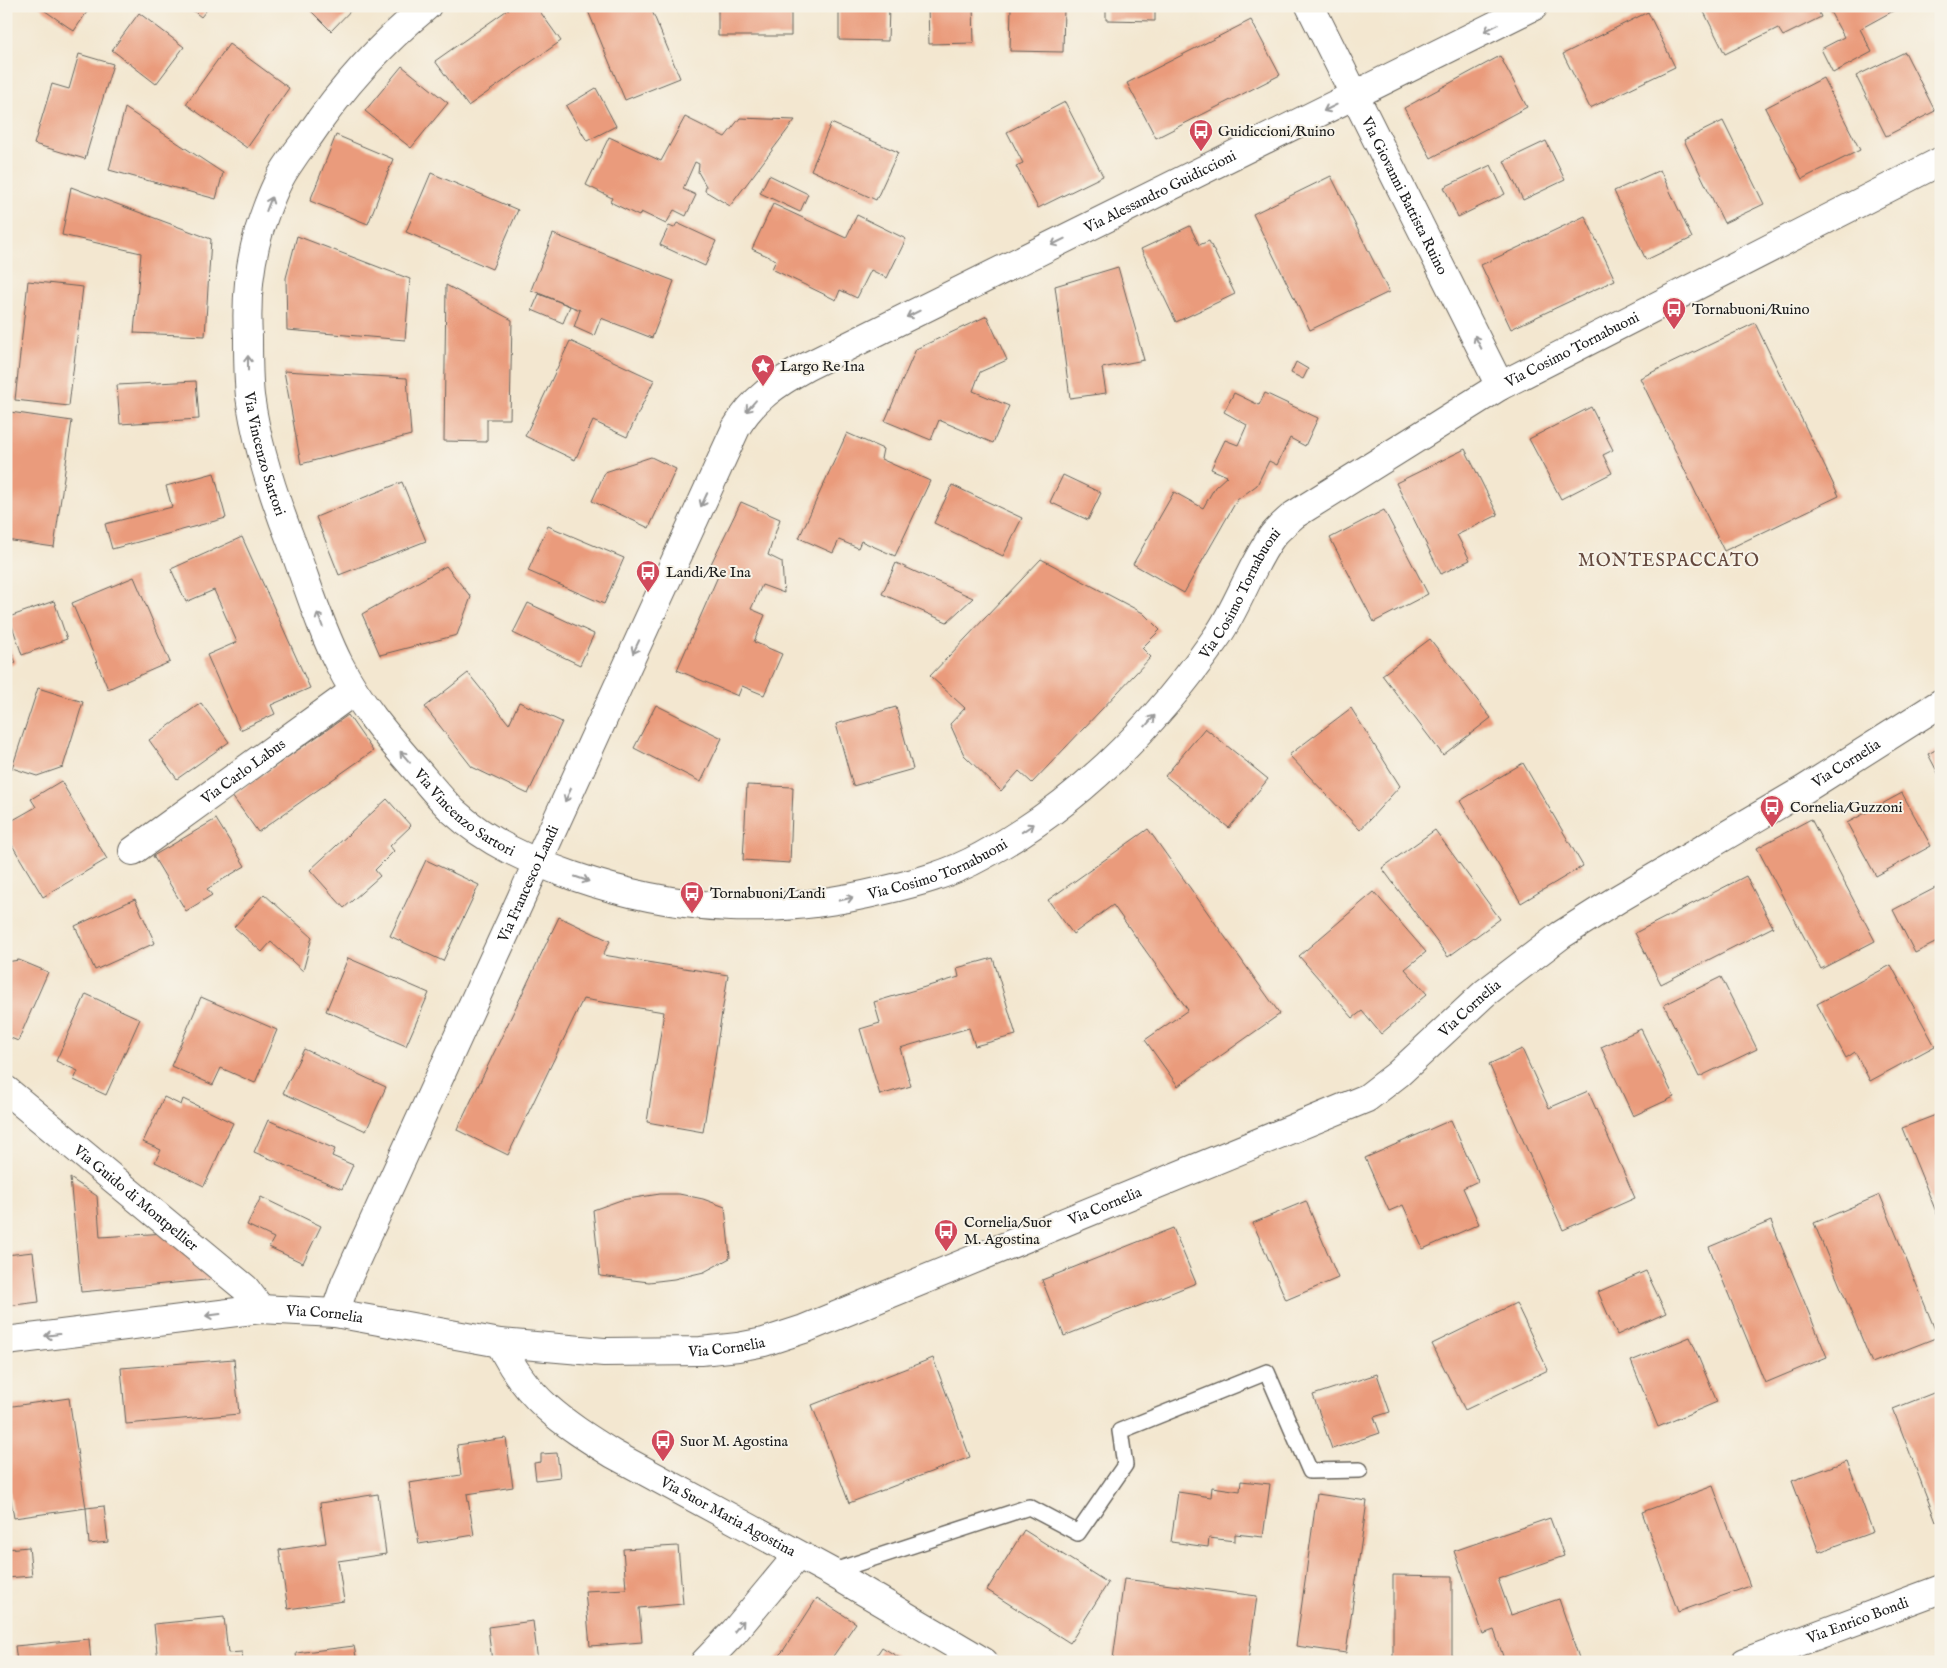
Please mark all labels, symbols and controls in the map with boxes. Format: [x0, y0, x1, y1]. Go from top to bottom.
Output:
one-way arrow [1484, 24, 1499, 33]
one-way arrow [1322, 103, 1337, 113]
street label: Via Giovanni Battista Ruino [1357, 113, 1452, 278]
bus stop icon: Guidiccioni/Ruino [1188, 118, 1214, 152]
place label: Guidiccioni/Ruino [1218, 122, 1335, 141]
street label: Via Alessandro Guidiccioni [1080, 146, 1239, 238]
one-way arrow [265, 197, 274, 212]
one-way arrow [1051, 237, 1066, 247]
bus stop icon: Tornabuoni/Ruino [1661, 296, 1687, 330]
place label: Tornabuoni/Ruino [1692, 300, 1810, 319]
street label: Via Cosimo Tornabuoni [1501, 307, 1642, 392]
one-way arrow [906, 310, 921, 319]
one-way arrow [1473, 335, 1483, 350]
place icon: Largo Re Ina [750, 353, 776, 387]
one-way arrow [243, 356, 253, 372]
place label: Largo Re Ina [780, 357, 865, 376]
street label: Via Vincenzo Sartori [240, 390, 290, 518]
one-way arrow [745, 400, 757, 413]
one-way arrow [699, 492, 708, 507]
street label: Via Cosimo Tornabuoni [1194, 524, 1284, 663]
district label: MONTESPACCATO [1578, 550, 1760, 573]
bus stop icon: Landi/Re Ina [635, 559, 661, 593]
place label: Landi/Re Ina [666, 563, 751, 582]
one-way arrow [315, 612, 324, 628]
one-way arrow [631, 639, 640, 654]
one-way arrow [1144, 715, 1155, 728]
street label: Via Carlo Labus [196, 734, 289, 809]
street label: Via Cornelia [1807, 734, 1884, 792]
one-way arrow [399, 750, 411, 763]
street label: Via Vincenzo Sartori [409, 764, 518, 860]
one-way arrow [563, 787, 573, 802]
bus stop icon: Cornelia/Guzzoni [1759, 794, 1785, 828]
place label: Cornelia/Guzzoni [1790, 798, 1903, 817]
street label: Via Francesco Landi [493, 822, 563, 946]
one-way arrow [1021, 822, 1035, 833]
street label: Via Cosimo Tornabuoni [865, 834, 1011, 904]
one-way arrow [574, 875, 590, 884]
bus stop icon: Tornabuoni/Landi [679, 880, 705, 914]
place label: Tornabuoni/Landi [710, 884, 826, 903]
one-way arrow [838, 894, 854, 903]
street label: Via Cornelia [1434, 975, 1505, 1042]
street label: Via Guido di Montpellier [69, 1140, 203, 1255]
street label: Via Cornelia [1064, 1182, 1145, 1229]
place label: Cornelia/Suor M. Agostina [964, 1213, 1052, 1249]
bus stop icon: Cornelia/Suor M. Agostina [933, 1218, 959, 1252]
street label: Via Cornelia [285, 1301, 365, 1328]
one-way arrow [205, 1310, 221, 1320]
one-way arrow [44, 1330, 60, 1340]
street label: Via Cornelia [687, 1332, 767, 1361]
bus stop icon: Suor M. Agostina [650, 1428, 676, 1462]
place label: Suor M. Agostina [680, 1432, 789, 1451]
street label: Via Suor Maria Agostina [656, 1472, 799, 1561]
street label: Via Enrico Bondi [1803, 1592, 1911, 1648]
one-way arrow [733, 1620, 744, 1633]

